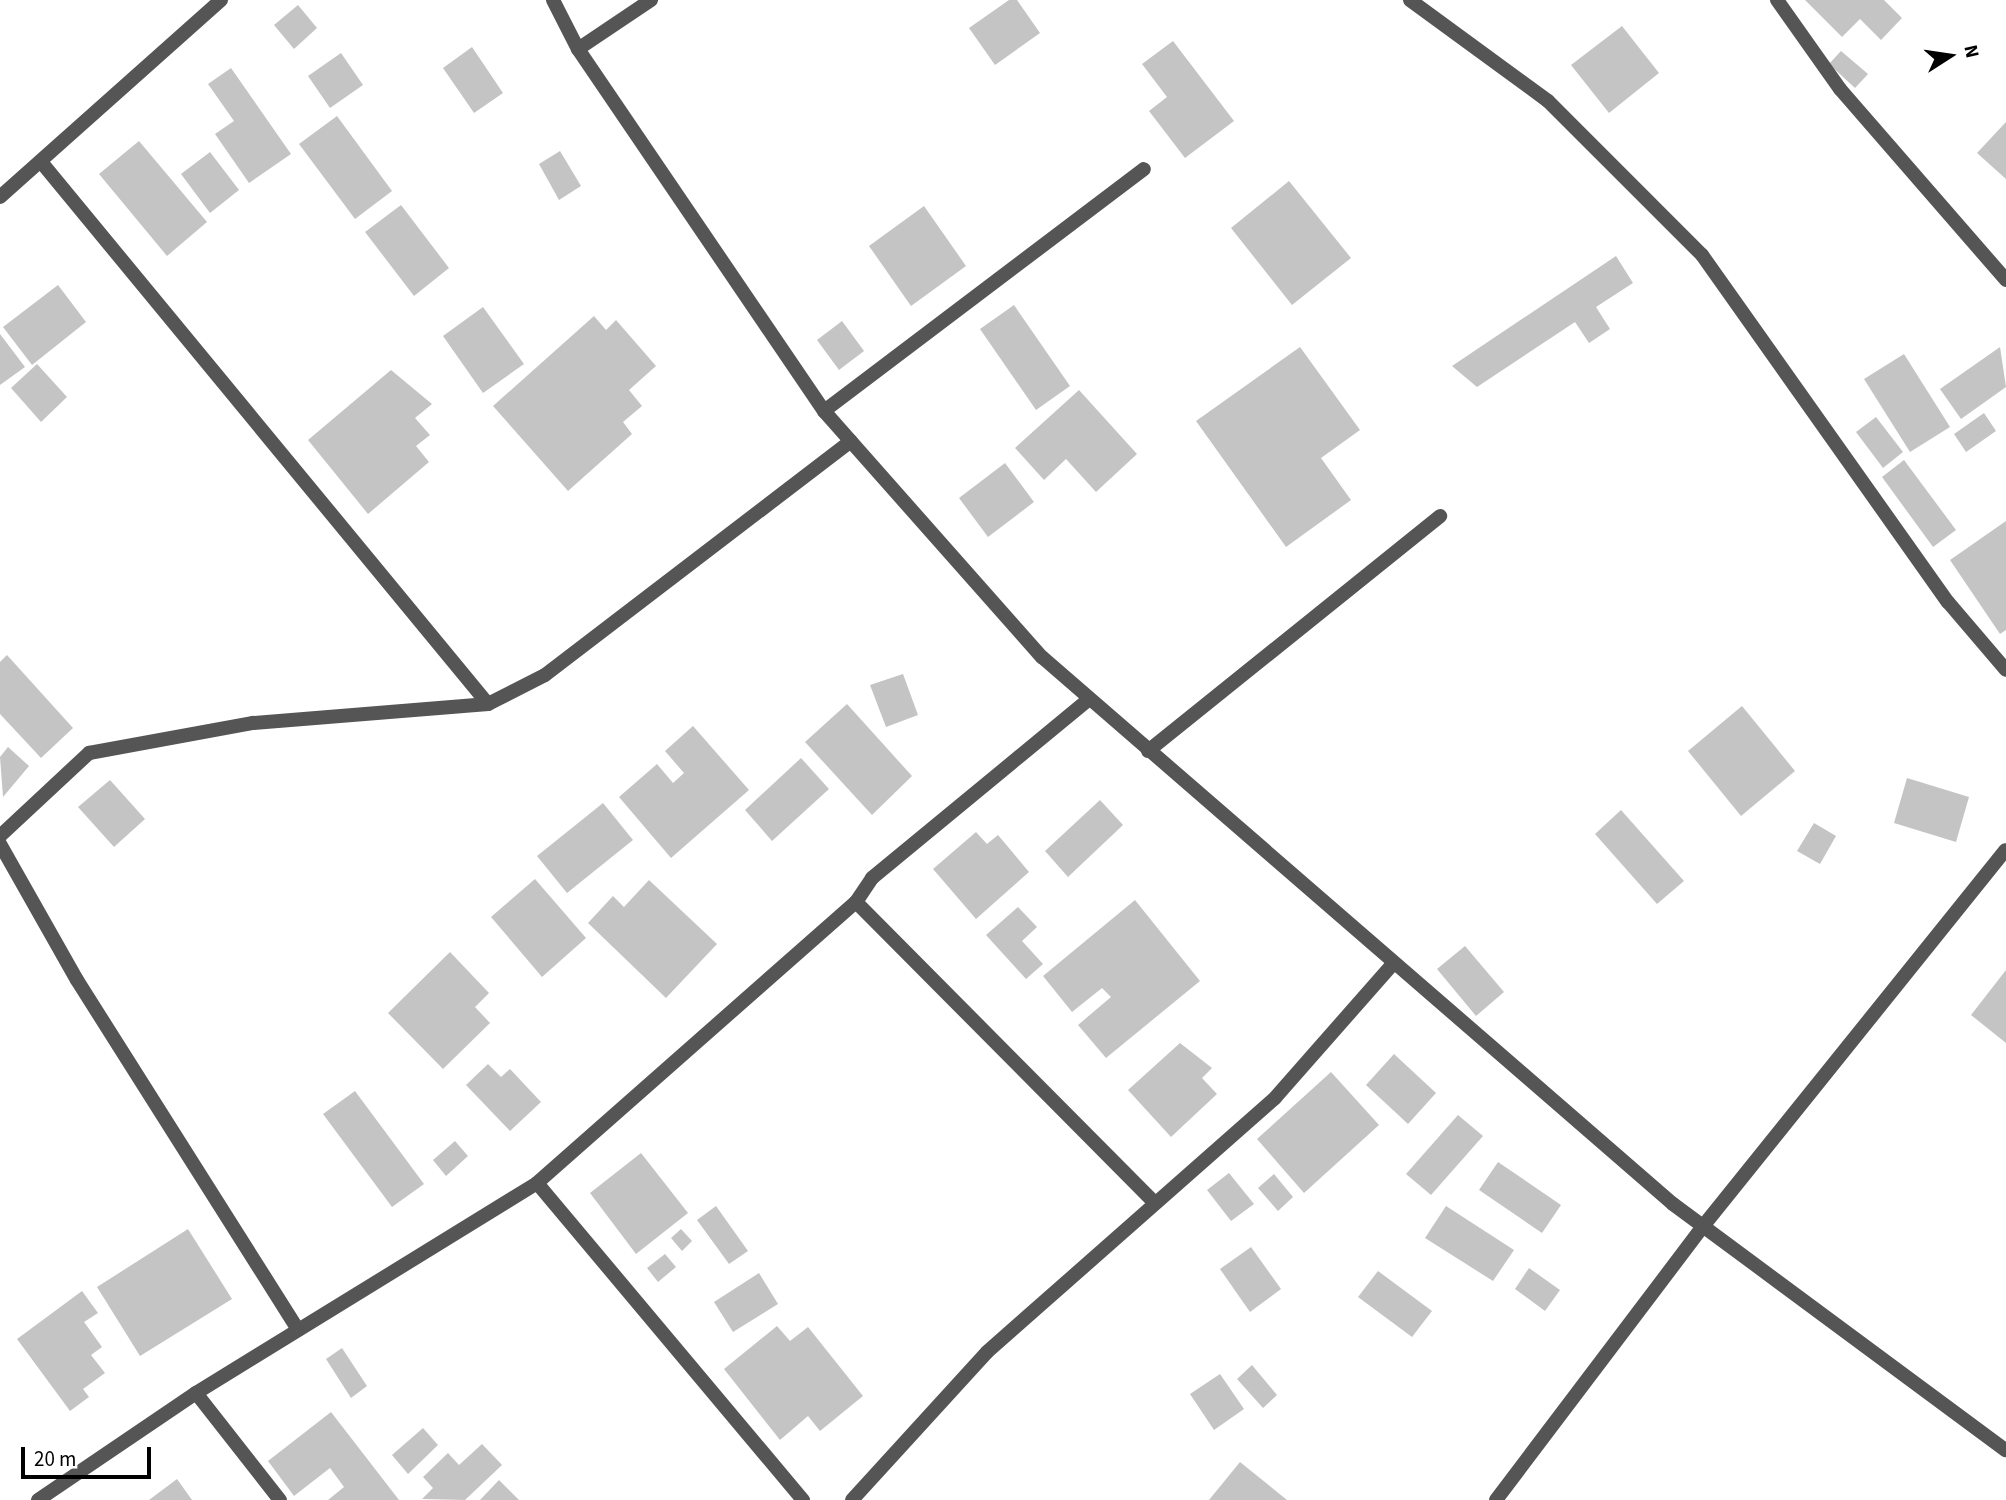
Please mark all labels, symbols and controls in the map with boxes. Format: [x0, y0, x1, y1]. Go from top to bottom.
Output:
north arrow [1915, 21, 1985, 91]
text: N [1957, 43, 1986, 61]
scale bar [24, 1434, 154, 1478]
text: 20 m [34, 1444, 76, 1474]

